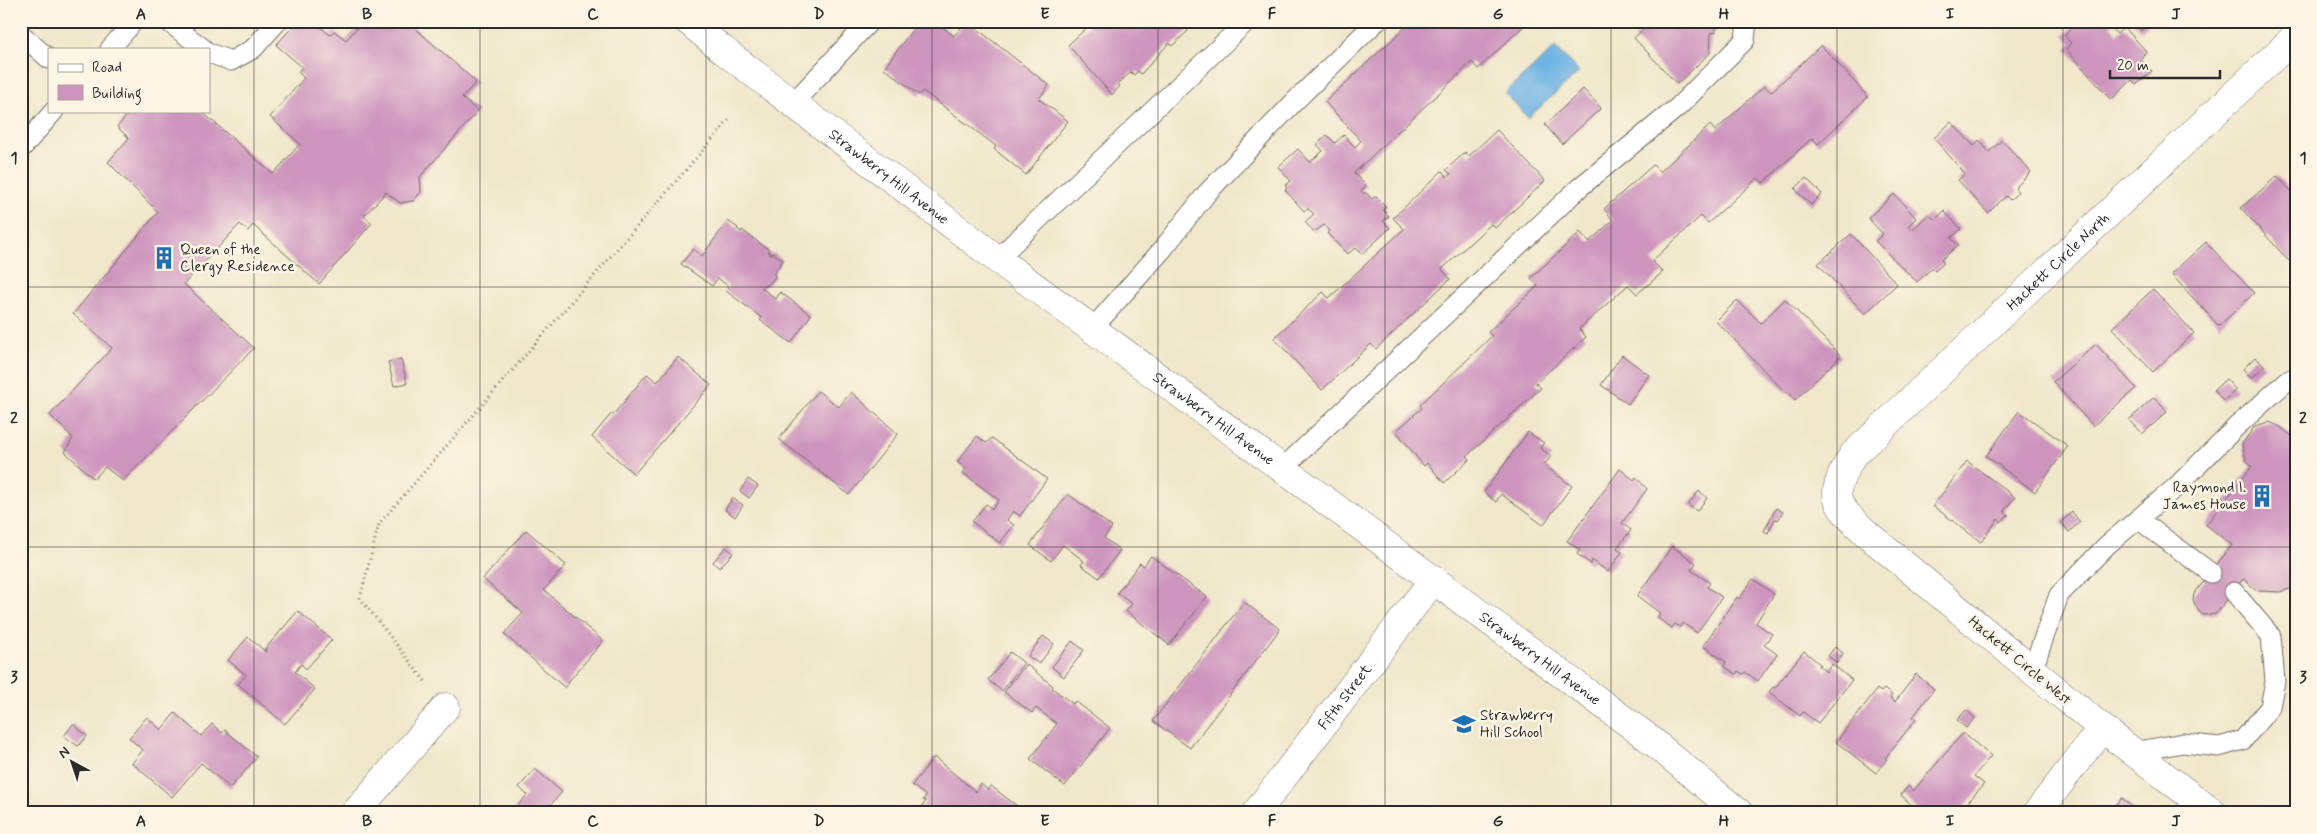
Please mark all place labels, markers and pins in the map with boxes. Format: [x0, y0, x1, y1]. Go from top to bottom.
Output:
place label: Queen of the Clergy Residence [180, 240, 295, 277]
building icon: Queen of the Clergy Residence [151, 245, 177, 271]
place label: Raymond I. James House [2162, 478, 2246, 515]
building icon: Raymond I. James House [2249, 483, 2275, 509]
place label: Strawberry Hill School [1480, 706, 1553, 743]
school or university icon: Strawberry Hill School [1451, 711, 1477, 737]

